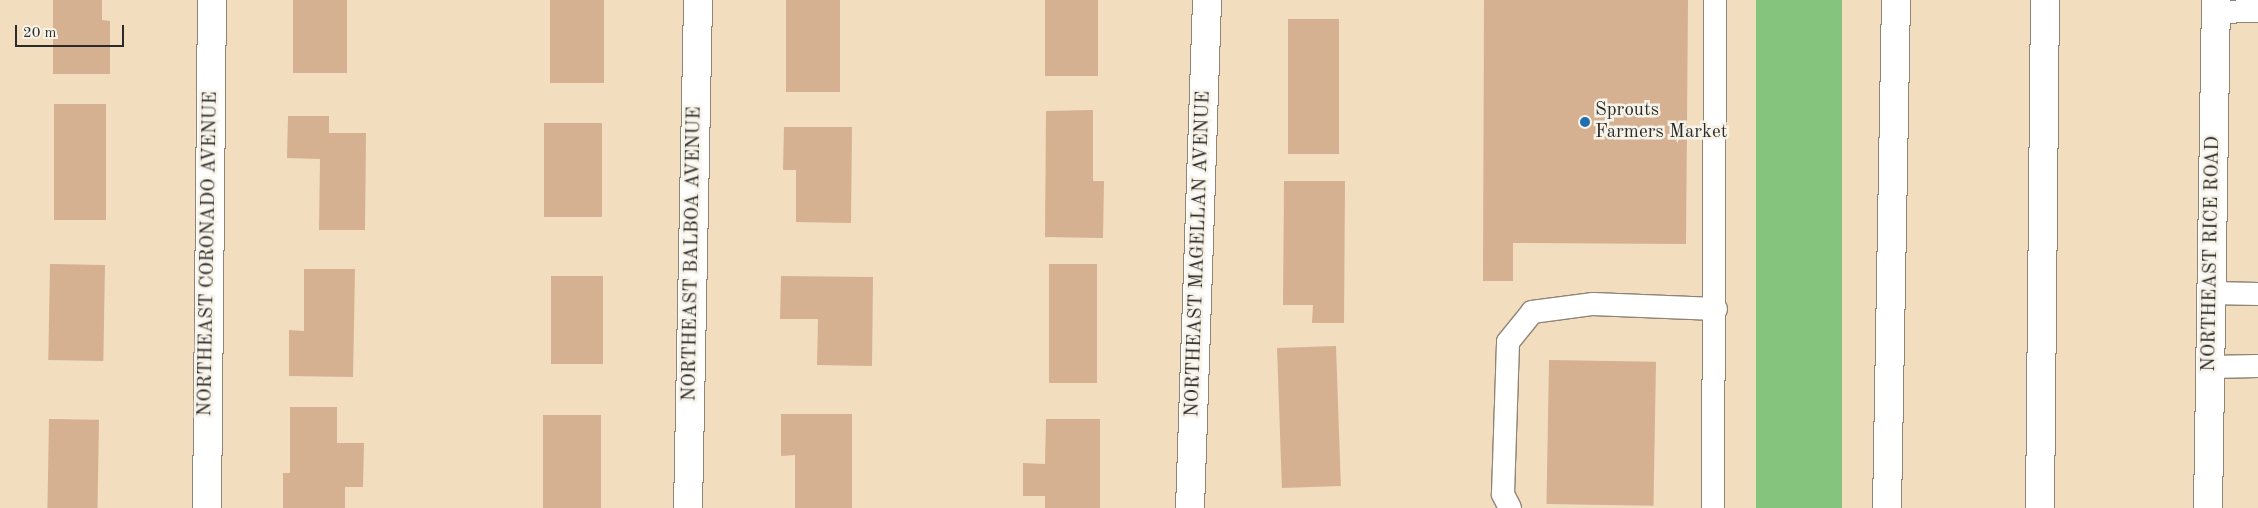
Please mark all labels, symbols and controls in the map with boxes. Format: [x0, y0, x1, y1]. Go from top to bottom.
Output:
scale bar [18, 15, 126, 47]
text: 20 m [23, 26, 57, 41]
street label: NORTHEAST CORONADO AVENUE [195, 91, 223, 417]
street label: NORTHEAST MAGELLAN AVENUE [1182, 91, 1216, 417]
place label: Sprouts Farmers Market [1595, 100, 1727, 144]
street label: NORTHEAST BALBOA AVENUE [679, 106, 707, 402]
marker: Sprouts Farmers Market [1579, 116, 1591, 128]
street label: NORTHEAST RICE ROAD [2199, 136, 2225, 372]

